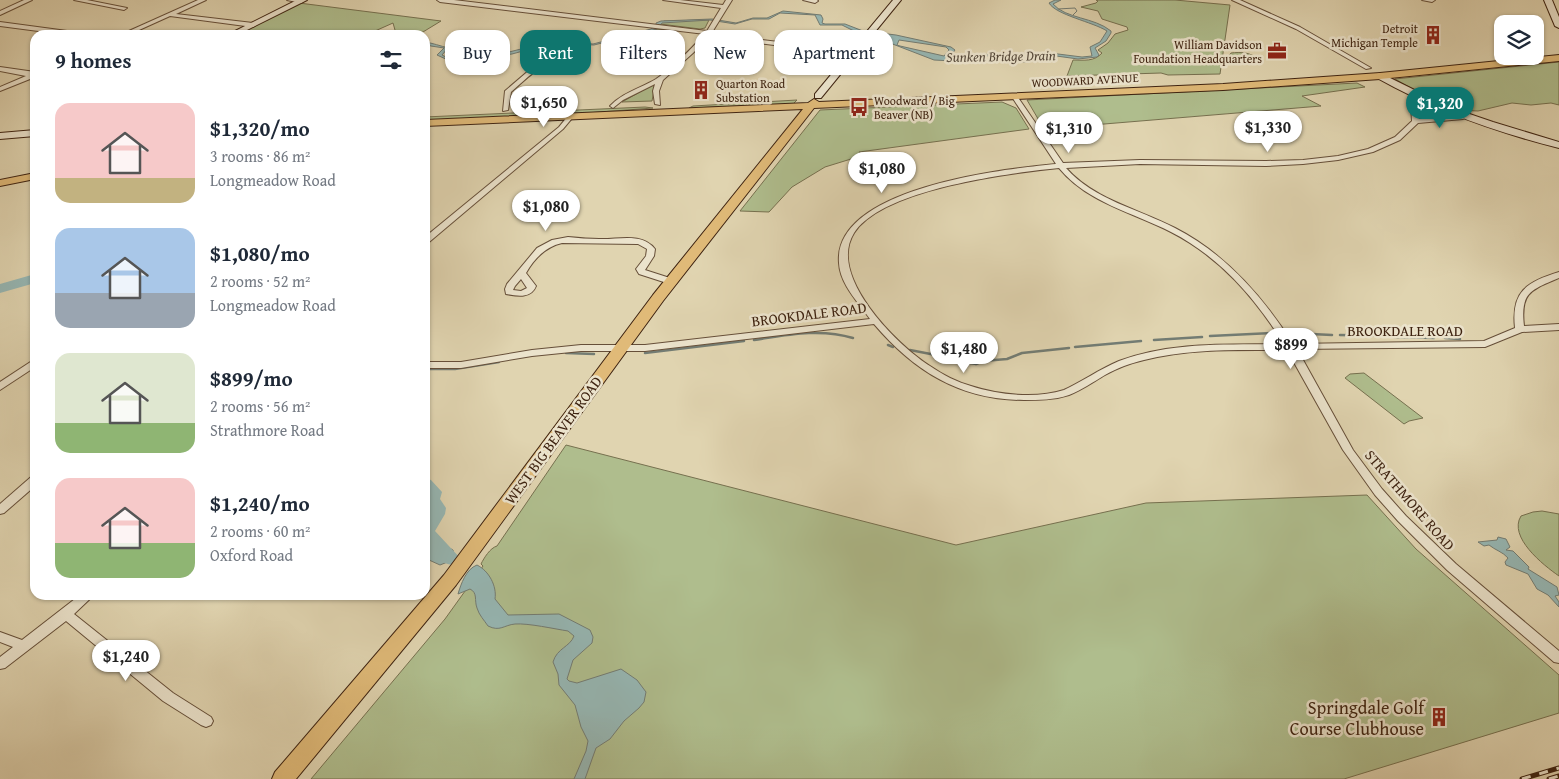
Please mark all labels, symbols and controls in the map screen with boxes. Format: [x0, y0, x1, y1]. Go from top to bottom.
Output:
map controls [1494, 15, 1544, 65]
button: layers [1494, 15, 1544, 65]
place label: Detroit Michigan Temple [1331, 20, 1419, 51]
building icon: Detroit Michigan Temple [1422, 24, 1444, 46]
chip: Buy [445, 30, 510, 75]
chip: Rent [520, 30, 591, 75]
chip: Filters [601, 30, 685, 75]
chip: New [695, 30, 764, 75]
chip: Apartment [774, 30, 893, 75]
place label: William Davidson Foundation Headquarters [1133, 36, 1262, 67]
office icon: William Davidson Foundation Headquarters [1266, 40, 1288, 62]
text: 9 homes [55, 45, 131, 76]
water label: Sunken Bridge Drain [946, 45, 1056, 67]
icon: filters [377, 46, 405, 74]
street label: WOODWARD AVENUE [1031, 69, 1139, 91]
place label: Quarton Road Substation [716, 75, 786, 106]
building icon: Quarton Road Substation [690, 79, 712, 101]
pin: $1,650 [503, 86, 585, 128]
pin: $1,320 [1399, 86, 1481, 129]
text: $1,650 [521, 90, 567, 114]
text: $1,320 [1417, 91, 1463, 115]
place label: Woodward / Big Beaver (NB) [874, 92, 955, 123]
bus stop icon: Woodward / Big Beaver (NB) [848, 96, 870, 118]
pin: $1,330 [1227, 110, 1309, 153]
pin: $1,310 [1028, 112, 1110, 154]
text: $1,320/mo [210, 113, 310, 144]
text: $1,330 [1245, 115, 1291, 139]
text: $1,310 [1046, 116, 1092, 140]
icon: home [95, 123, 155, 183]
text: 3 rooms · 86 m² [210, 144, 310, 168]
pin: $1,080 [841, 152, 923, 194]
text: $1,080 [859, 156, 905, 180]
text: Longmeadow Road [210, 168, 336, 192]
pin: $1,080 [505, 190, 587, 232]
text: $1,080 [523, 194, 569, 218]
text: $1,080/mo [210, 238, 310, 269]
icon: home [95, 248, 155, 308]
text: 2 rooms · 52 m² [210, 269, 310, 293]
text: Longmeadow Road [210, 293, 336, 317]
street label: BROOKDALE ROAD [750, 297, 868, 331]
street label: BROOKDALE ROAD [1347, 320, 1463, 341]
pin: $899 [1261, 328, 1321, 370]
pin: $1,480 [923, 332, 1005, 374]
text: $899 [1274, 332, 1308, 356]
text: $1,480 [941, 336, 987, 360]
text: $899/mo [210, 363, 293, 394]
street label: WEST BIG BEAVER ROAD [499, 372, 607, 508]
icon: home [95, 373, 155, 433]
text: 2 rooms · 56 m² [210, 394, 310, 418]
text: Strathmore Road [210, 418, 324, 442]
street label: STRATHMORE ROAD [1360, 445, 1460, 555]
text: $1,240/mo [210, 488, 310, 519]
icon: home [95, 498, 155, 558]
text: 2 rooms · 60 m² [210, 519, 310, 543]
text: Oxford Road [210, 543, 293, 567]
pin: $1,240 [85, 640, 167, 682]
text: $1,240 [103, 644, 149, 668]
place label: Springdale Golf Course Clubhouse [1290, 694, 1426, 742]
building icon: Springdale Golf Course Clubhouse [1428, 706, 1450, 728]

